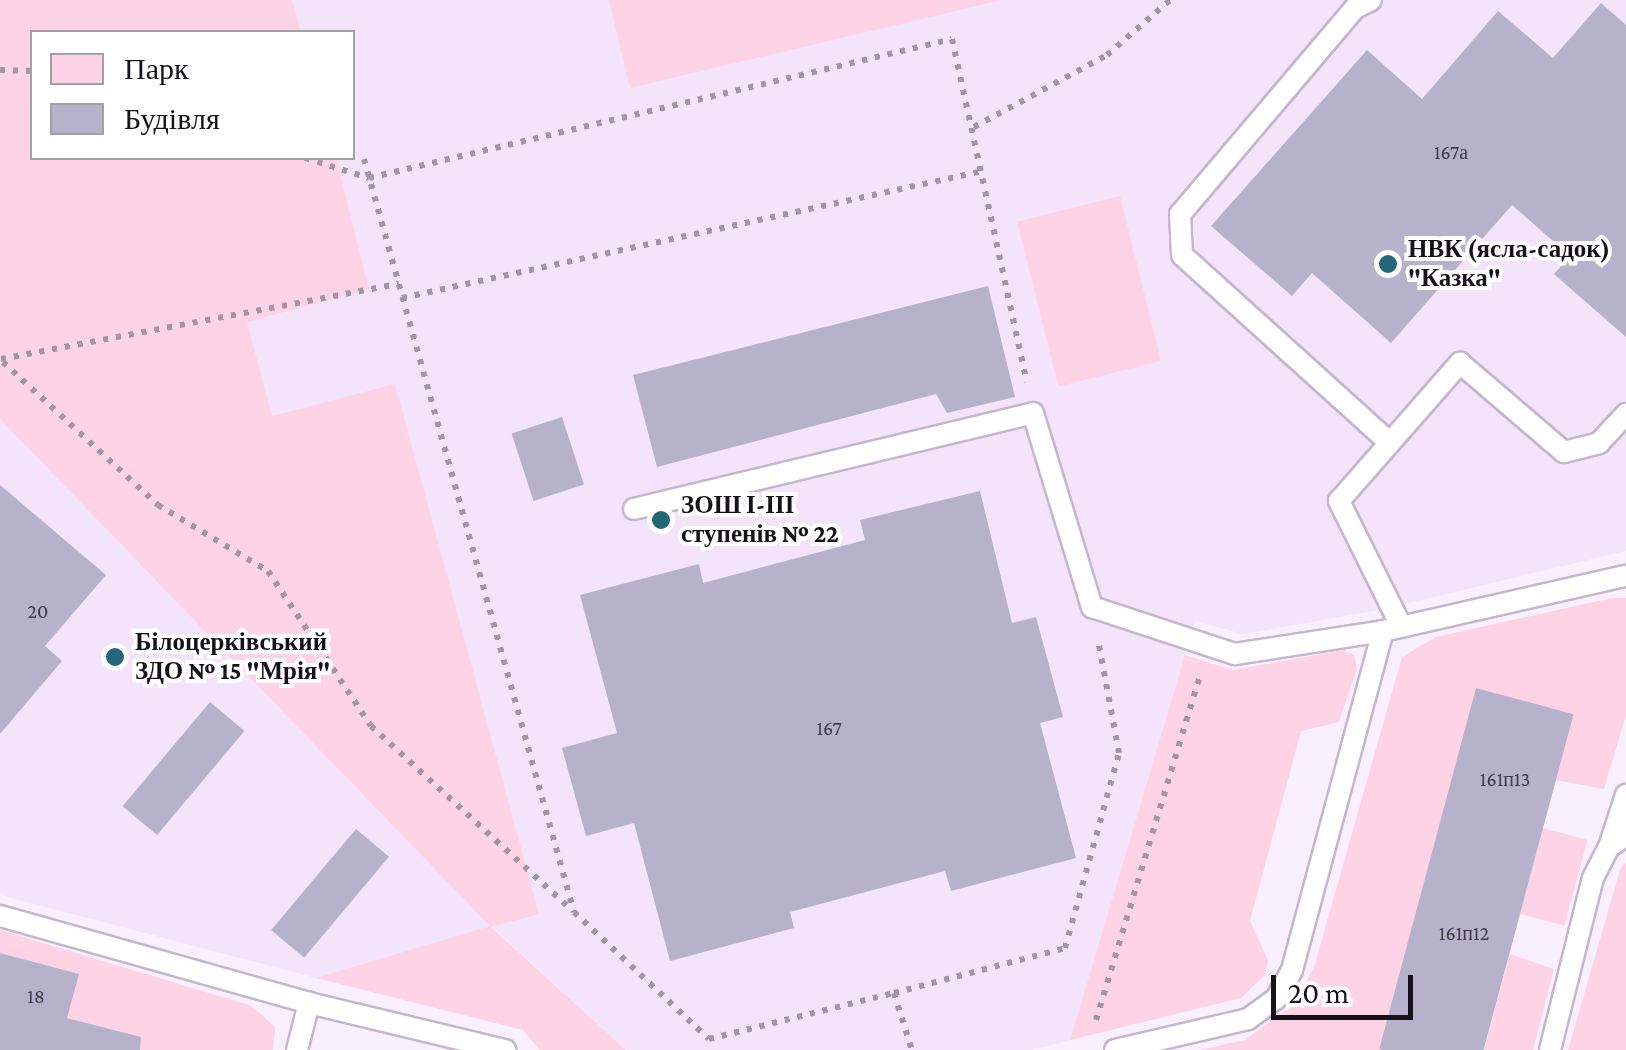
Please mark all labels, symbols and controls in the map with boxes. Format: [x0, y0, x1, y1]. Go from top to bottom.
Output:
legend [30, 30, 355, 160]
text: Парк [124, 52, 189, 85]
text: Будівля [124, 102, 220, 135]
house number: 167а [1434, 140, 1468, 164]
place label: НВК (ясла-садок) "Казка" [1408, 235, 1610, 294]
marker: НВК (ясла-садок) "Казка" [1377, 253, 1399, 275]
place label: ЗОШ І-ІІІ ступенів № 22 [681, 491, 839, 550]
marker: ЗОШ І-ІІІ ступенів № 22 [650, 509, 672, 531]
house number: 20 [28, 599, 48, 623]
place label: Білоцерківський ЗДО № 15 "Мрія" [135, 628, 330, 687]
marker: Білоцерківський ЗДО № 15 "Мрія" [104, 646, 126, 668]
house number: 167 [816, 716, 842, 740]
house number: 161п13 [1480, 767, 1530, 791]
house number: 161п12 [1439, 921, 1489, 945]
scale bar [1276, 955, 1418, 1017]
text: 20 m [1288, 976, 1349, 1009]
house number: 18 [27, 984, 45, 1008]

